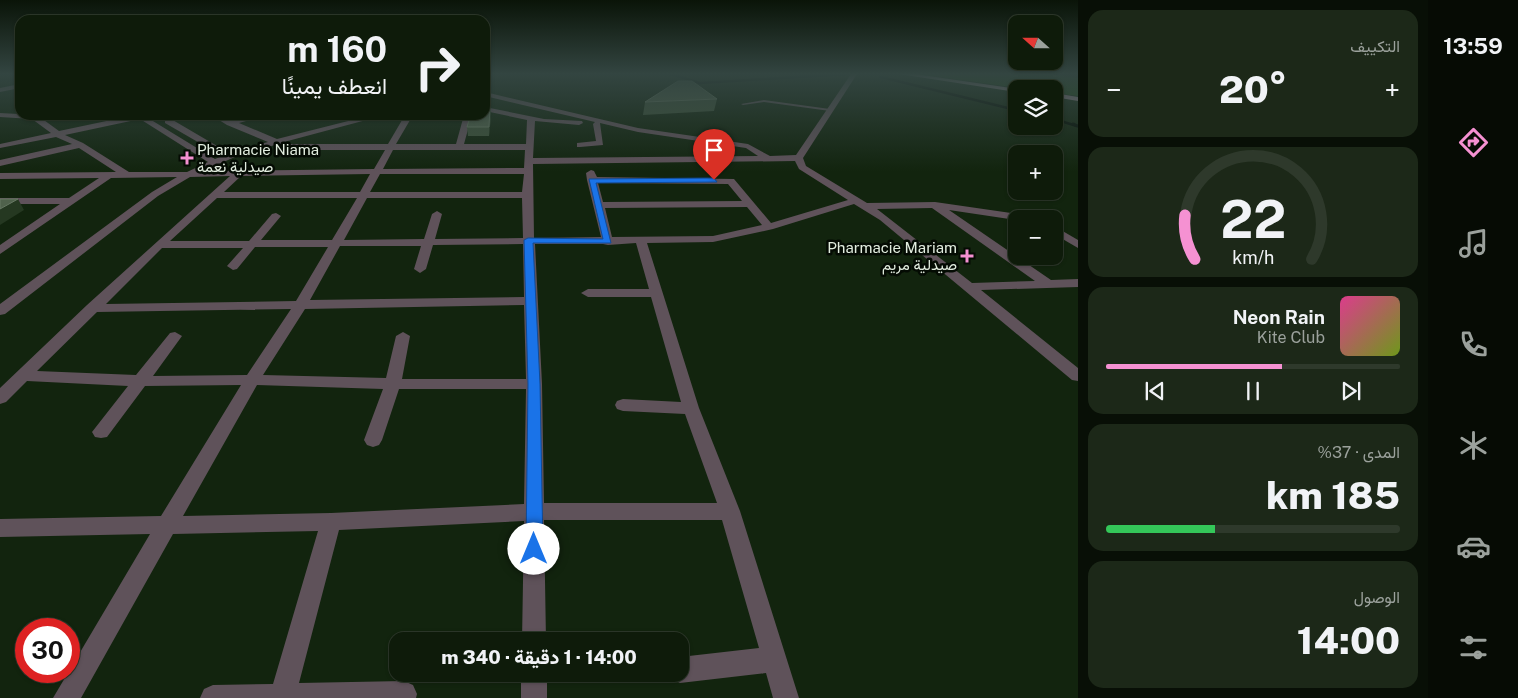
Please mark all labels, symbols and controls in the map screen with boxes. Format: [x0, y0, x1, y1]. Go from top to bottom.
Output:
north arrow [1008, 15, 1062, 70]
map controls [1008, 15, 1063, 265]
text: 160 m [287, 29, 387, 70]
text: 13:59 [1443, 33, 1503, 59]
icon: right [405, 35, 470, 100]
text: التكييف [1350, 37, 1400, 56]
text: 20° [1219, 67, 1287, 112]
text: انعطف يمينًا [282, 73, 387, 99]
text: − [1106, 73, 1122, 106]
text: + [1384, 73, 1400, 106]
button: layers [1008, 80, 1063, 135]
icon: directions [1456, 125, 1491, 160]
pin [693, 129, 735, 180]
icon: arrive [700, 136, 728, 164]
place label: Pharmacie Niama صيدلية نعمة [197, 141, 319, 176]
button: + [1008, 145, 1063, 200]
marker: Pharmacie Niama صيدلية نعمة [181, 152, 193, 164]
text: 22 [1220, 189, 1286, 250]
button: − [1008, 210, 1063, 265]
icon: music [1456, 226, 1491, 261]
place label: Pharmacie Mariam صيدلية مريم [827, 239, 957, 275]
text: km/h [1232, 247, 1274, 268]
marker: Pharmacie Mariam صيدلية مريم [961, 250, 973, 262]
text: Neon Rain [1233, 306, 1325, 328]
icon: phone [1456, 327, 1491, 362]
text: Kite Club [1257, 328, 1325, 347]
icon: previous [1141, 377, 1169, 405]
icon: pause [1239, 377, 1267, 405]
icon: next [1337, 377, 1365, 405]
icon: climate [1456, 428, 1491, 463]
text: المدى · 37% [1317, 443, 1400, 462]
text: 185 km [1266, 473, 1400, 518]
position arrow [507, 522, 559, 574]
icon: car [1456, 529, 1491, 564]
text: الوصول [1354, 588, 1400, 607]
speed limit sign: 30 [15, 618, 80, 683]
text: 14:00 [1297, 618, 1400, 663]
icon: filters [1456, 630, 1491, 665]
text: 14:00 · 1 دقيقة · 340 m [441, 646, 637, 668]

